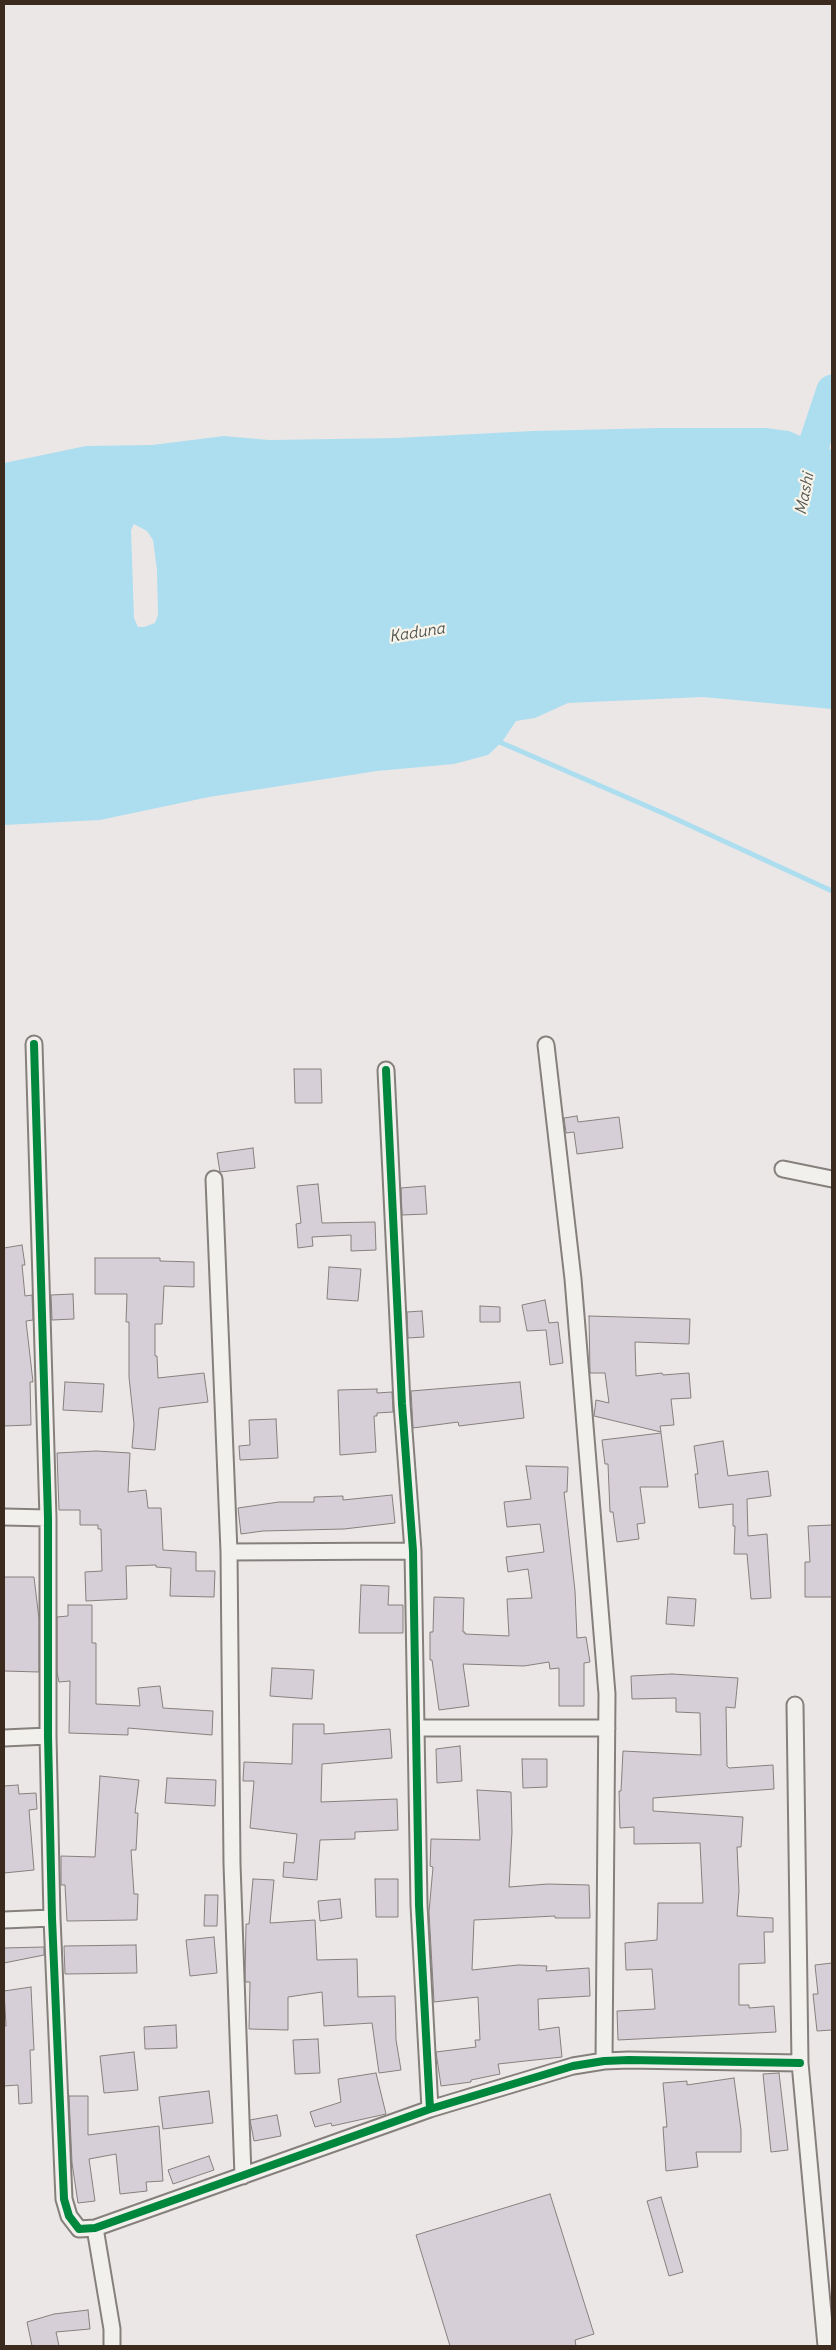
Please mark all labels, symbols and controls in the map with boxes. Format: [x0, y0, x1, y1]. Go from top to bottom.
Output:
water label: Mashi [792, 472, 818, 516]
water label: Kaduna [388, 619, 446, 647]

